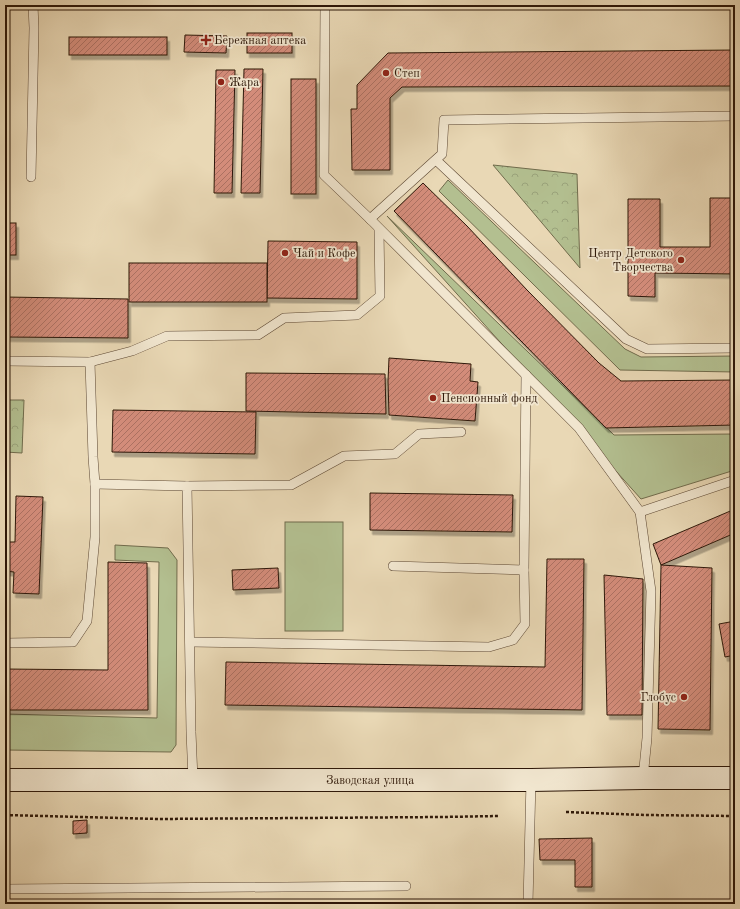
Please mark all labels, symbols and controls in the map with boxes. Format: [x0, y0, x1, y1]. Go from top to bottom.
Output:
marker: Бережная аптека [201, 35, 211, 45]
place label: Бережная аптека [214, 35, 306, 47]
marker: Степ [381, 68, 391, 78]
place label: Степ [394, 68, 420, 80]
marker: Жара [216, 77, 226, 87]
place label: Жара [229, 77, 259, 89]
marker: Чай и Кофе [280, 248, 290, 258]
place label: Чай и Кофе [293, 248, 356, 260]
place label: Центр Детского Творчества [588, 248, 673, 274]
marker: Центр Детского Творчества [676, 255, 686, 265]
marker: Пенсионный фонд [428, 393, 438, 403]
place label: Пенсионный фонд [441, 393, 538, 405]
place label: Глобус [640, 692, 676, 704]
marker: Глобус [679, 692, 689, 702]
street label: Заводская улица [326, 775, 414, 787]

